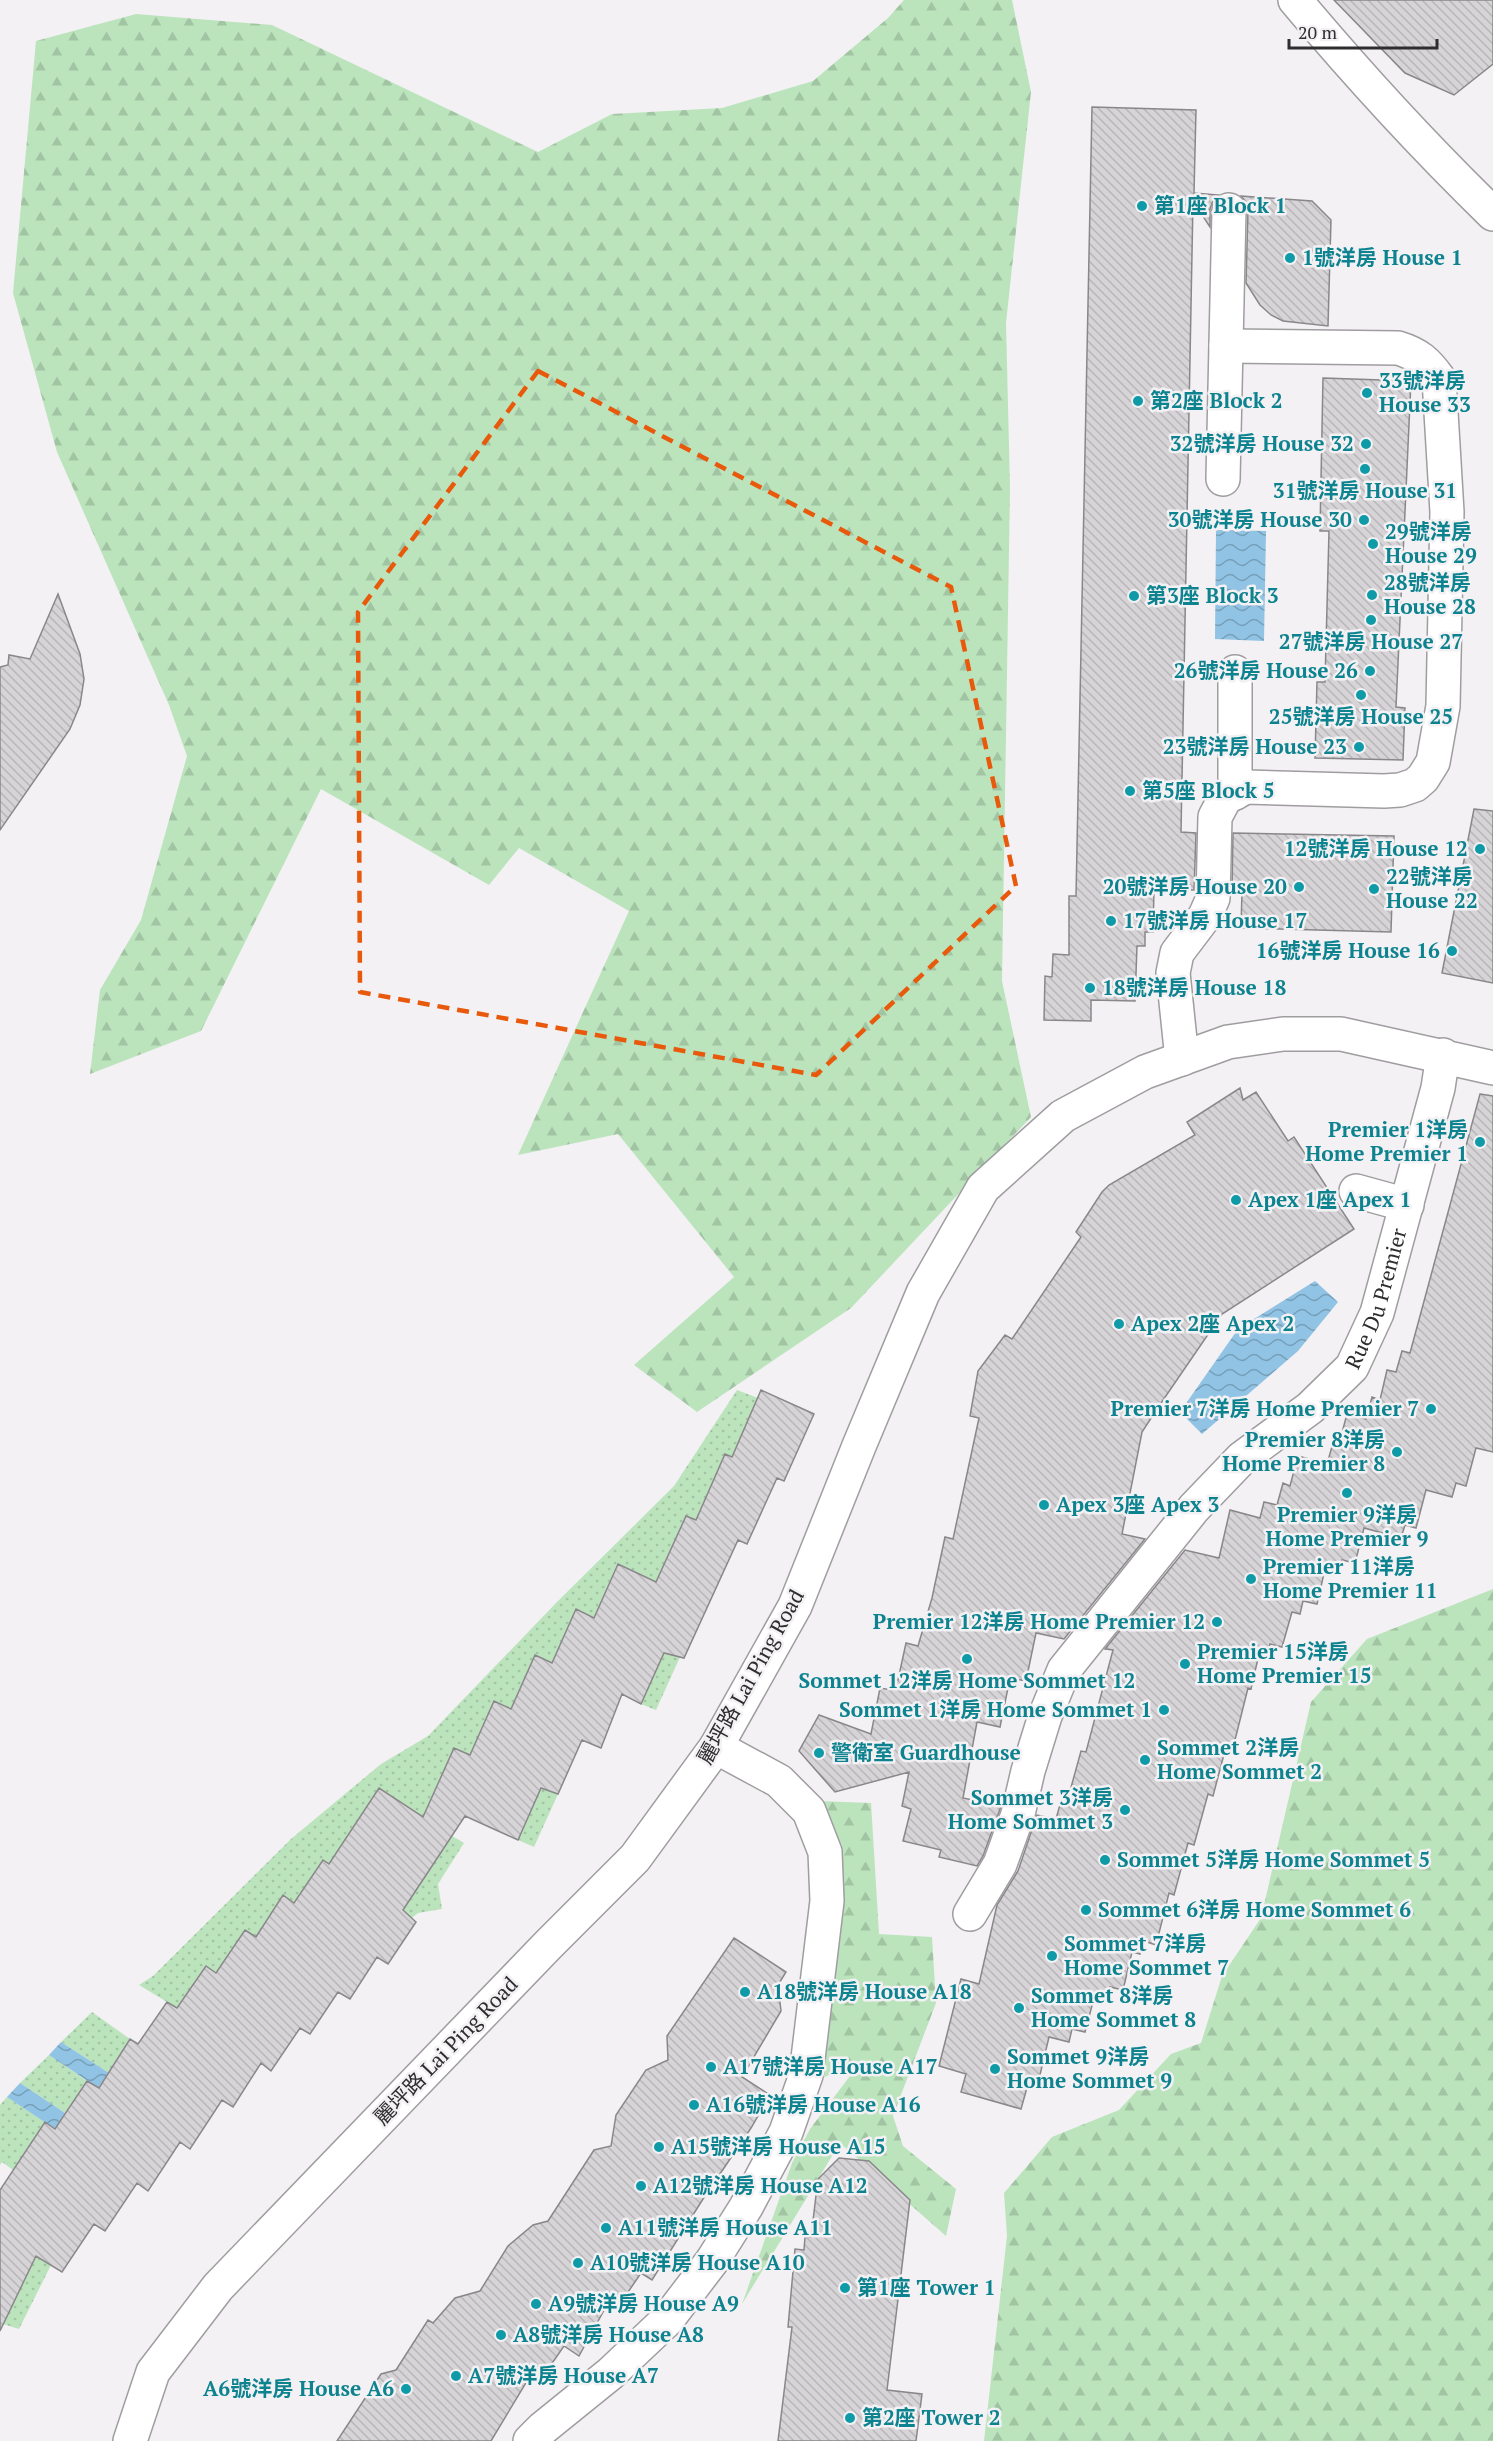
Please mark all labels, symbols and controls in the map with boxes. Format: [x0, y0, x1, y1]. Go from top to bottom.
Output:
scale bar [1289, 12, 1438, 50]
text: 20 m [1298, 20, 1338, 44]
place label: 第1座 Block 1 [1154, 191, 1287, 219]
marker: 第1座 Block 1 [1135, 199, 1149, 213]
place label: 1號洋房 House 1 [1302, 243, 1463, 271]
marker: 1號洋房 House 1 [1283, 251, 1297, 265]
place label: 33號洋房 House 33 [1379, 366, 1471, 418]
place label: 第2座 Block 2 [1150, 386, 1283, 414]
marker: 33號洋房 House 33 [1360, 386, 1374, 400]
marker: 第2座 Block 2 [1131, 394, 1145, 408]
place label: 32號洋房 House 32 [1170, 429, 1354, 457]
marker: 32號洋房 House 32 [1359, 437, 1373, 451]
marker: 31號洋房 House 31 [1358, 462, 1372, 476]
place label: 31號洋房 House 31 [1273, 476, 1457, 504]
place label: 30號洋房 House 30 [1168, 505, 1352, 533]
marker: 30號洋房 House 30 [1357, 513, 1371, 527]
place label: 29號洋房 House 29 [1385, 517, 1477, 569]
marker: 29號洋房 House 29 [1366, 537, 1380, 551]
place label: 28號洋房 House 28 [1384, 568, 1476, 620]
place label: 第3座 Block 3 [1146, 581, 1279, 609]
marker: 28號洋房 House 28 [1365, 588, 1379, 602]
marker: 第3座 Block 3 [1127, 589, 1141, 603]
marker: 27號洋房 House 27 [1364, 613, 1378, 627]
place label: 27號洋房 House 27 [1279, 627, 1463, 655]
place label: 26號洋房 House 26 [1174, 656, 1358, 684]
marker: 26號洋房 House 26 [1363, 664, 1377, 678]
marker: 25號洋房 House 25 [1354, 688, 1368, 702]
place label: 25號洋房 House 25 [1269, 702, 1453, 730]
place label: 23號洋房 House 23 [1163, 732, 1347, 760]
marker: 23號洋房 House 23 [1352, 740, 1366, 754]
place label: 第5座 Block 5 [1142, 776, 1275, 804]
marker: 第5座 Block 5 [1123, 784, 1137, 798]
place label: 12號洋房 House 12 [1284, 834, 1468, 862]
marker: 12號洋房 House 12 [1473, 842, 1487, 856]
place label: 22號洋房 House 22 [1386, 862, 1478, 914]
place label: 20號洋房 House 20 [1103, 872, 1287, 900]
marker: 20號洋房 House 20 [1292, 880, 1306, 894]
marker: 22號洋房 House 22 [1367, 882, 1381, 896]
place label: 17號洋房 House 17 [1123, 906, 1307, 934]
marker: 17號洋房 House 17 [1104, 914, 1118, 928]
place label: 16號洋房 House 16 [1256, 936, 1440, 964]
marker: 16號洋房 House 16 [1445, 944, 1459, 958]
place label: 18號洋房 House 18 [1102, 973, 1286, 1001]
marker: 18號洋房 House 18 [1083, 981, 1097, 995]
place label: Premier 1洋房 Home Premier 1 [1305, 1115, 1468, 1167]
marker: Premier 1洋房 Home Premier 1 [1473, 1135, 1487, 1149]
place label: Apex 1座 Apex 1 [1248, 1185, 1411, 1213]
marker: Apex 1座 Apex 1 [1229, 1193, 1243, 1207]
street label: Rue Du Premier [1338, 1225, 1412, 1373]
place label: Apex 2座 Apex 2 [1131, 1309, 1294, 1337]
marker: Apex 2座 Apex 2 [1112, 1317, 1126, 1331]
place label: Premier 7洋房 Home Premier 7 [1111, 1394, 1419, 1422]
marker: Premier 7洋房 Home Premier 7 [1424, 1402, 1438, 1416]
place label: Premier 8洋房 Home Premier 8 [1222, 1425, 1385, 1477]
marker: Premier 8洋房 Home Premier 8 [1390, 1445, 1404, 1459]
marker: Premier 9洋房 Home Premier 9 [1340, 1486, 1354, 1500]
place label: Apex 3座 Apex 3 [1056, 1490, 1219, 1518]
marker: Apex 3座 Apex 3 [1037, 1498, 1051, 1512]
place label: Premier 9洋房 Home Premier 9 [1266, 1500, 1429, 1552]
place label: Premier 11洋房 Home Premier 11 [1263, 1552, 1438, 1604]
marker: Premier 11洋房 Home Premier 11 [1244, 1572, 1258, 1586]
street label: 麗坪路 Lai Ping Road [690, 1584, 810, 1769]
place label: Premier 12洋房 Home Premier 12 [873, 1607, 1205, 1635]
marker: Premier 12洋房 Home Premier 12 [1210, 1615, 1224, 1629]
place label: Premier 15洋房 Home Premier 15 [1197, 1637, 1372, 1689]
marker: Sommet 12洋房 Home Sommet 12 [960, 1652, 974, 1666]
marker: Premier 15洋房 Home Premier 15 [1178, 1657, 1192, 1671]
place label: Sommet 12洋房 Home Sommet 12 [799, 1666, 1135, 1694]
place label: Sommet 1洋房 Home Sommet 1 [839, 1695, 1152, 1723]
marker: Sommet 1洋房 Home Sommet 1 [1157, 1703, 1171, 1717]
place label: Sommet 2洋房 Home Sommet 2 [1157, 1733, 1322, 1785]
place label: 警衛室 Guardhouse [831, 1738, 1021, 1766]
marker: 警衛室 Guardhouse [812, 1746, 826, 1760]
marker: Sommet 2洋房 Home Sommet 2 [1138, 1753, 1152, 1767]
place label: Sommet 3洋房 Home Sommet 3 [948, 1783, 1113, 1835]
marker: Sommet 3洋房 Home Sommet 3 [1118, 1803, 1132, 1817]
place label: Sommet 5洋房 Home Sommet 5 [1117, 1845, 1430, 1873]
marker: Sommet 5洋房 Home Sommet 5 [1098, 1853, 1112, 1867]
place label: Sommet 6洋房 Home Sommet 6 [1098, 1895, 1411, 1923]
marker: Sommet 6洋房 Home Sommet 6 [1079, 1903, 1093, 1917]
place label: Sommet 7洋房 Home Sommet 7 [1064, 1929, 1229, 1981]
marker: Sommet 7洋房 Home Sommet 7 [1045, 1949, 1059, 1963]
street label: 麗坪路 Lai Ping Road [367, 1970, 524, 2131]
place label: A18號洋房 House A18 [757, 1977, 972, 2005]
place label: Sommet 8洋房 Home Sommet 8 [1031, 1981, 1196, 2033]
marker: A18號洋房 House A18 [738, 1985, 752, 1999]
marker: Sommet 8洋房 Home Sommet 8 [1012, 2001, 1026, 2015]
place label: Sommet 9洋房 Home Sommet 9 [1007, 2042, 1172, 2094]
place label: A17號洋房 House A17 [723, 2052, 938, 2080]
marker: A17號洋房 House A17 [704, 2060, 718, 2074]
marker: Sommet 9洋房 Home Sommet 9 [988, 2062, 1002, 2076]
place label: A16號洋房 House A16 [706, 2090, 921, 2118]
marker: A16號洋房 House A16 [687, 2098, 701, 2112]
place label: A15號洋房 House A15 [671, 2132, 886, 2160]
marker: A15號洋房 House A15 [652, 2140, 666, 2154]
place label: A12號洋房 House A12 [653, 2171, 868, 2199]
marker: A12號洋房 House A12 [634, 2179, 648, 2193]
place label: A11號洋房 House A11 [618, 2213, 833, 2241]
marker: A11號洋房 House A11 [599, 2221, 613, 2235]
place label: A10號洋房 House A10 [590, 2248, 805, 2276]
marker: A10號洋房 House A10 [571, 2256, 585, 2270]
place label: 第1座 Tower 1 [857, 2273, 996, 2301]
marker: 第1座 Tower 1 [838, 2281, 852, 2295]
place label: A9號洋房 House A9 [548, 2289, 739, 2317]
marker: A9號洋房 House A9 [529, 2297, 543, 2311]
place label: A8號洋房 House A8 [513, 2320, 704, 2348]
marker: A8號洋房 House A8 [494, 2328, 508, 2342]
place label: A7號洋房 House A7 [468, 2361, 659, 2389]
marker: A7號洋房 House A7 [449, 2369, 463, 2383]
place label: A6號洋房 House A6 [203, 2374, 394, 2402]
marker: A6號洋房 House A6 [399, 2382, 413, 2396]
place label: 第2座 Tower 2 [862, 2403, 1001, 2431]
marker: 第2座 Tower 2 [843, 2411, 857, 2425]

